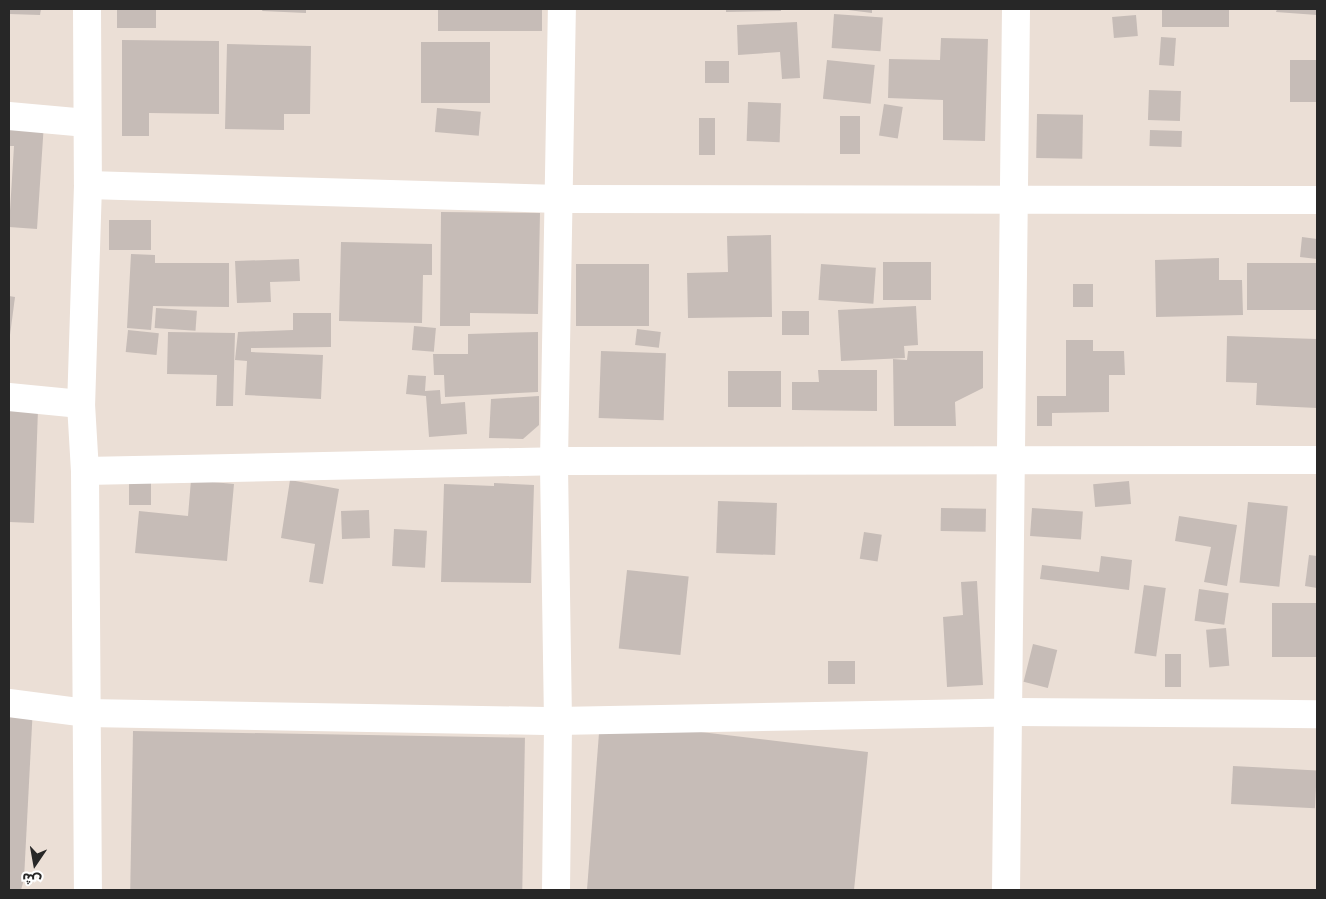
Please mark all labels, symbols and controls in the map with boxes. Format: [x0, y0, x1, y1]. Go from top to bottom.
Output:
north arrow [10, 839, 60, 889]
text: ش [21, 869, 43, 889]

